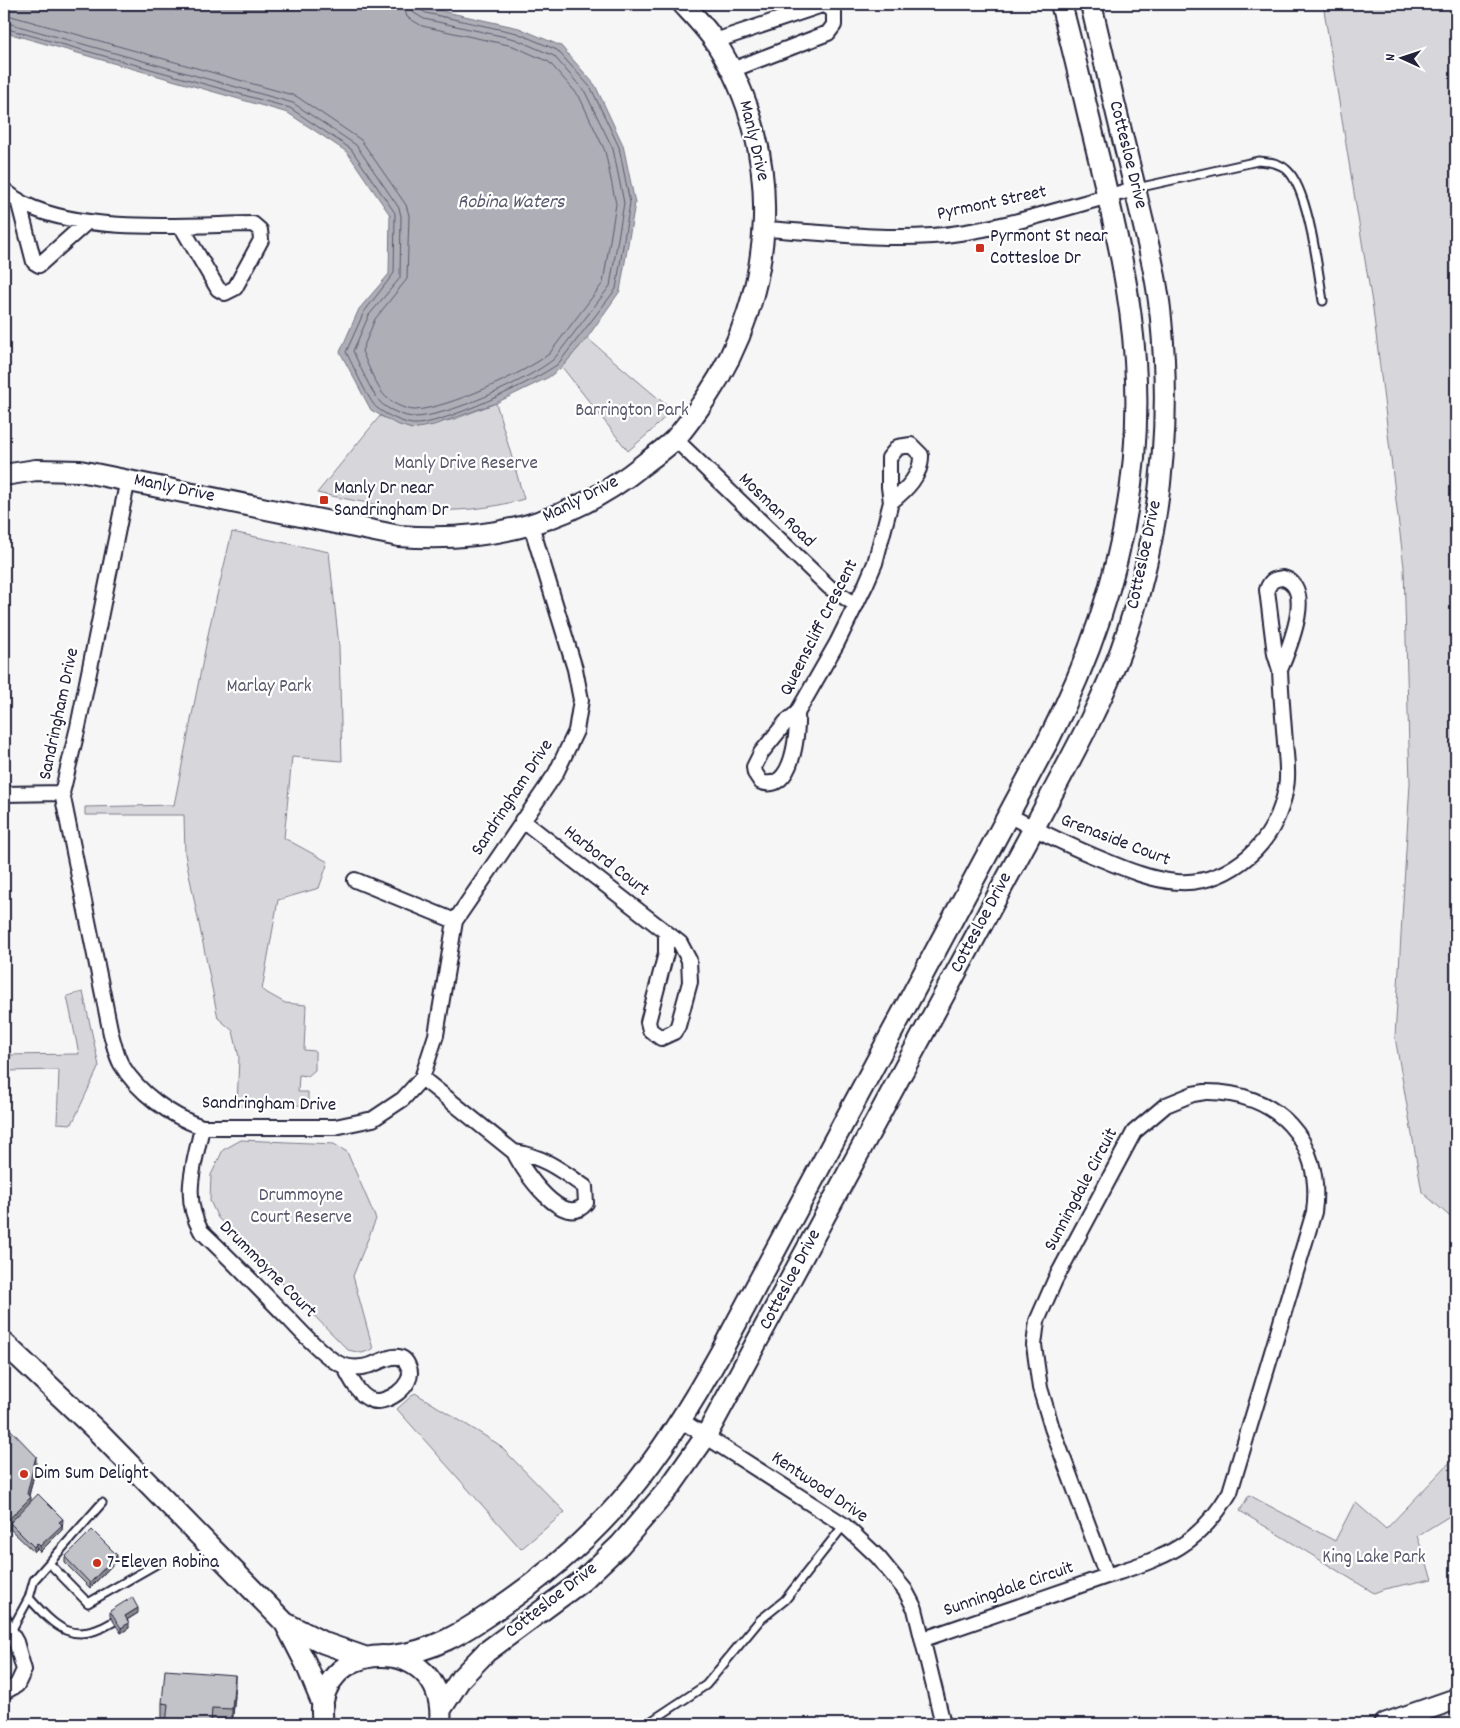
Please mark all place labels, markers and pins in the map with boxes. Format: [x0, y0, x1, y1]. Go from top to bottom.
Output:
place label: Pyrmont St near Cottesloe Dr [990, 224, 1108, 273]
marker: Pyrmont St near Cottesloe Dr [974, 242, 986, 254]
place label: Manly Dr near Sandringham Dr [334, 476, 448, 525]
marker: Manly Dr near Sandringham Dr [318, 494, 330, 506]
place label: Dim Sum Delight [34, 1461, 149, 1488]
marker: Dim Sum Delight [18, 1468, 30, 1480]
place label: 7-Eleven Robina [107, 1550, 220, 1577]
marker: 7-Eleven Robina [91, 1557, 103, 1569]

